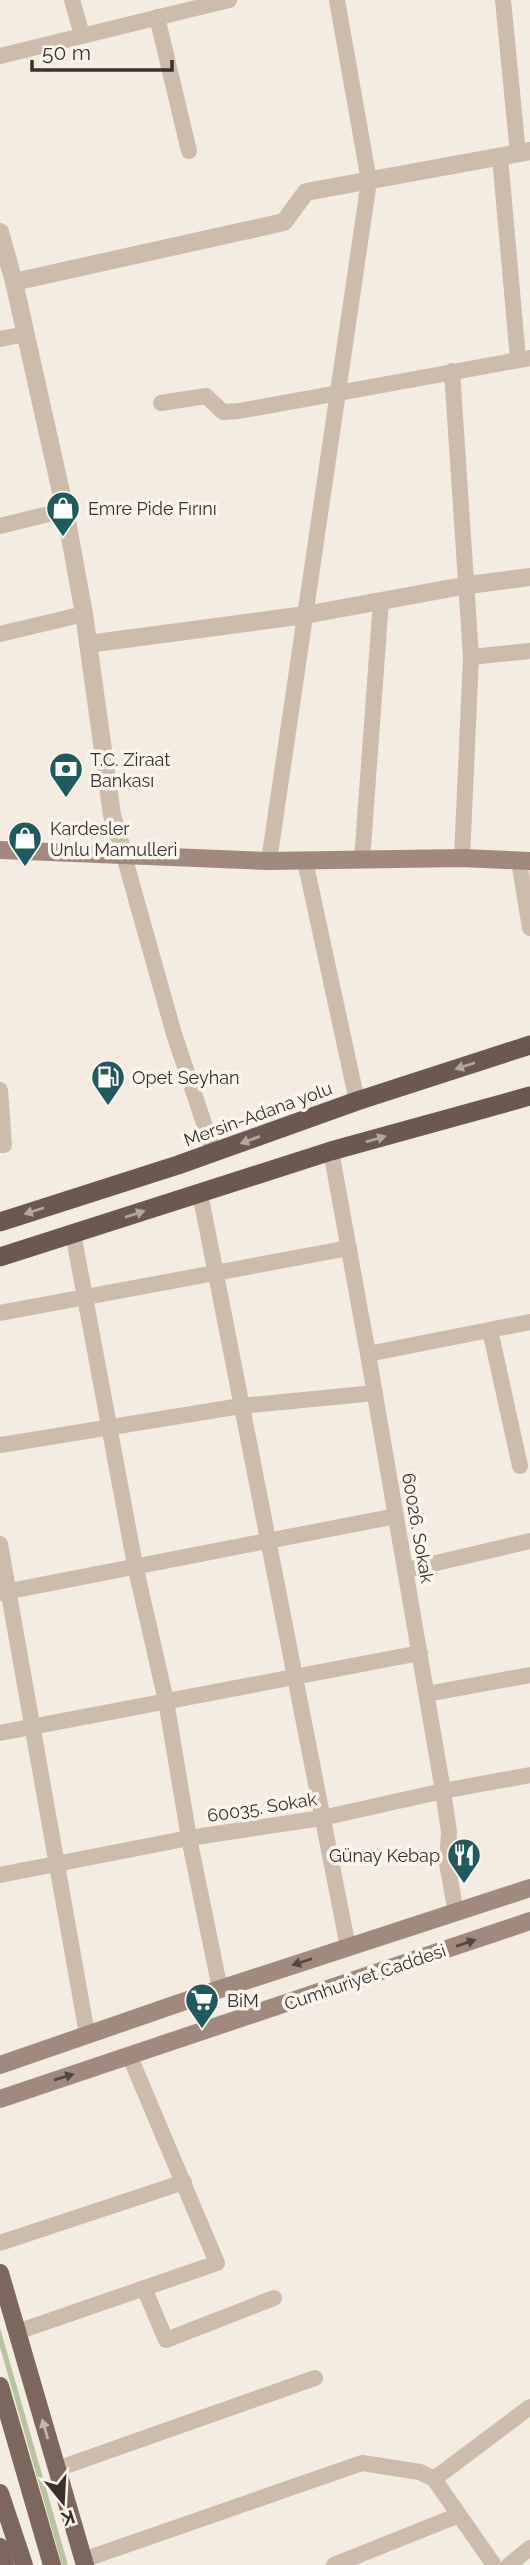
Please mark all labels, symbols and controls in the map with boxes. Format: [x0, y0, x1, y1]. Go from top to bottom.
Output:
scale bar [32, 28, 172, 72]
text: 50 m [42, 40, 91, 65]
shop icon: Emre Pide Fırını [44, 489, 82, 538]
place label: Emre Pide Fırını [88, 498, 217, 519]
place label: T.C. Ziraat Bankası [90, 749, 170, 791]
bank icon: T.C. Ziraat Bankası [47, 750, 85, 799]
place label: Kardesler Unlu Mamulleri [50, 818, 178, 860]
shop icon: Kardesler Unlu Mamulleri [6, 819, 44, 868]
fuel station icon: Opet Seyhan [89, 1058, 127, 1107]
one-way arrow [455, 1061, 476, 1072]
place label: Opet Seyhan [132, 1067, 239, 1088]
street label: Mersin-Adana yolu [181, 1077, 335, 1151]
one-way arrow [365, 1133, 386, 1143]
one-way arrow [239, 1135, 260, 1146]
one-way arrow [23, 1206, 44, 1217]
one-way arrow [125, 1208, 146, 1218]
street label: 60026. Sokak [398, 1471, 438, 1585]
street label: 60035. Sokak [206, 1788, 319, 1826]
restaurant icon: Günay Kebap [445, 1836, 483, 1885]
place label: Günay Kebap [329, 1845, 440, 1866]
one-way arrow [456, 1937, 477, 1948]
street label: Cumhuriyet Caddesi [282, 1940, 448, 2014]
one-way arrow [291, 1957, 312, 1968]
supermarket icon: BiM [183, 1981, 221, 2030]
place label: BiM [227, 1990, 259, 2011]
one-way arrow [54, 2072, 75, 2082]
one-way arrow [39, 2418, 50, 2440]
north arrow [28, 2467, 98, 2537]
text: K [59, 2506, 78, 2531]

